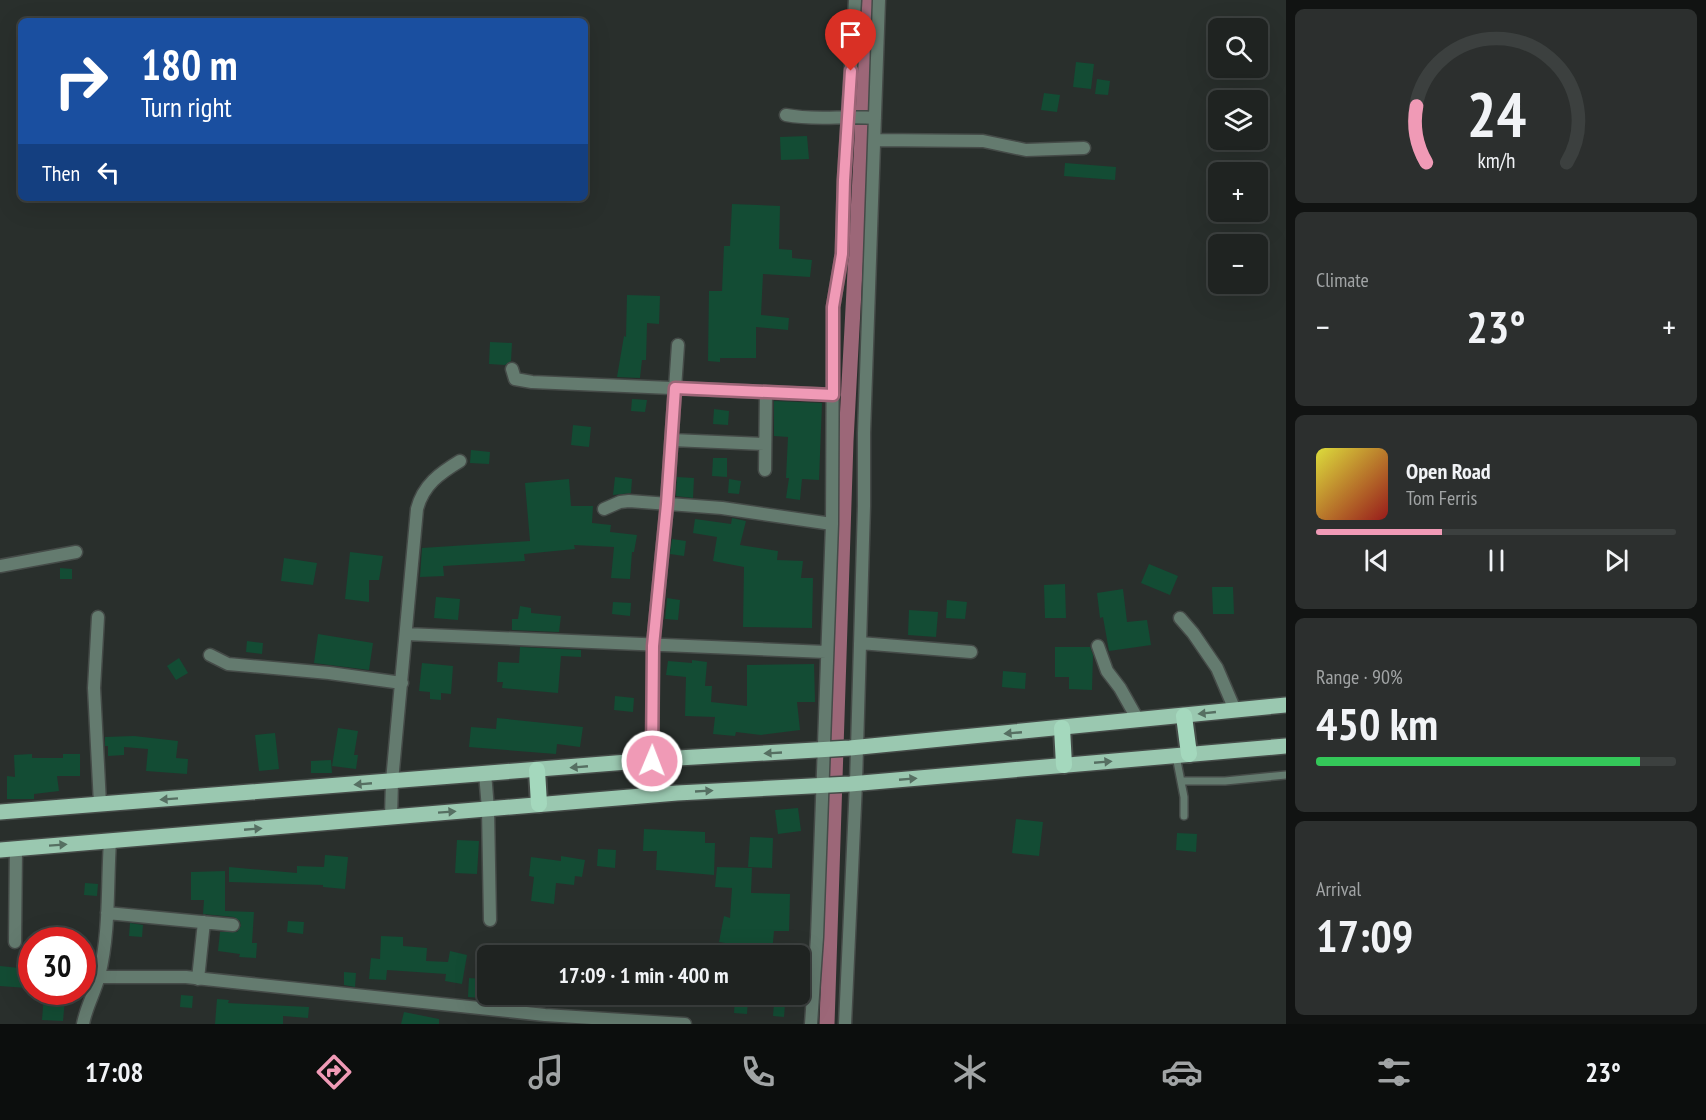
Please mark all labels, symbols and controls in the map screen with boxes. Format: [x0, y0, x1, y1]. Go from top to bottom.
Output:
pin [825, 9, 876, 71]
icon: arrive [834, 18, 867, 51]
map controls [1208, 18, 1268, 294]
button: search [1208, 18, 1268, 78]
text: 180 m [141, 37, 238, 92]
icon: right [42, 42, 120, 120]
text: 24 [1466, 73, 1526, 154]
text: Turn right [141, 90, 232, 124]
button: layers [1208, 90, 1268, 150]
text: km/h [1477, 146, 1515, 174]
icon: left [92, 156, 125, 189]
text: Then [42, 159, 80, 187]
button: + [1208, 162, 1268, 222]
button: − [1208, 234, 1268, 294]
text: Climate [1316, 267, 1369, 293]
text: 23° [1466, 297, 1526, 355]
text: − [1316, 305, 1330, 348]
text: + [1662, 305, 1676, 348]
text: Open Road [1406, 457, 1491, 485]
text: Tom Ferris [1406, 485, 1477, 511]
icon: previous [1360, 544, 1393, 577]
icon: pause [1480, 544, 1513, 577]
icon: next [1600, 544, 1633, 577]
text: Range · 90% [1316, 664, 1403, 690]
text: 450 km [1316, 694, 1438, 752]
one-way arrow [1197, 708, 1216, 718]
one-way arrow [1003, 728, 1022, 738]
position arrow [620, 729, 684, 793]
one-way arrow [764, 748, 783, 757]
one-way arrow [1093, 757, 1112, 767]
one-way arrow [569, 762, 588, 772]
one-way arrow [899, 774, 918, 784]
one-way arrow [354, 779, 373, 789]
one-way arrow [695, 787, 714, 796]
one-way arrow [159, 794, 178, 804]
one-way arrow [437, 808, 456, 817]
one-way arrow [243, 824, 262, 834]
one-way arrow [49, 840, 68, 850]
text: Arrival [1316, 876, 1361, 902]
text: 17:09 [1316, 906, 1413, 964]
speed limit sign: 30 [18, 927, 96, 1005]
text: 17:09 · 1 min · 400 m [558, 961, 729, 989]
icon: directions [313, 1051, 355, 1093]
icon: music [525, 1051, 567, 1093]
icon: phone [737, 1051, 779, 1093]
icon: climate [949, 1051, 991, 1093]
icon: car [1161, 1051, 1203, 1093]
icon: filters [1373, 1051, 1415, 1093]
text: 17:08 [85, 1055, 143, 1089]
text: 23° [1585, 1055, 1621, 1089]

